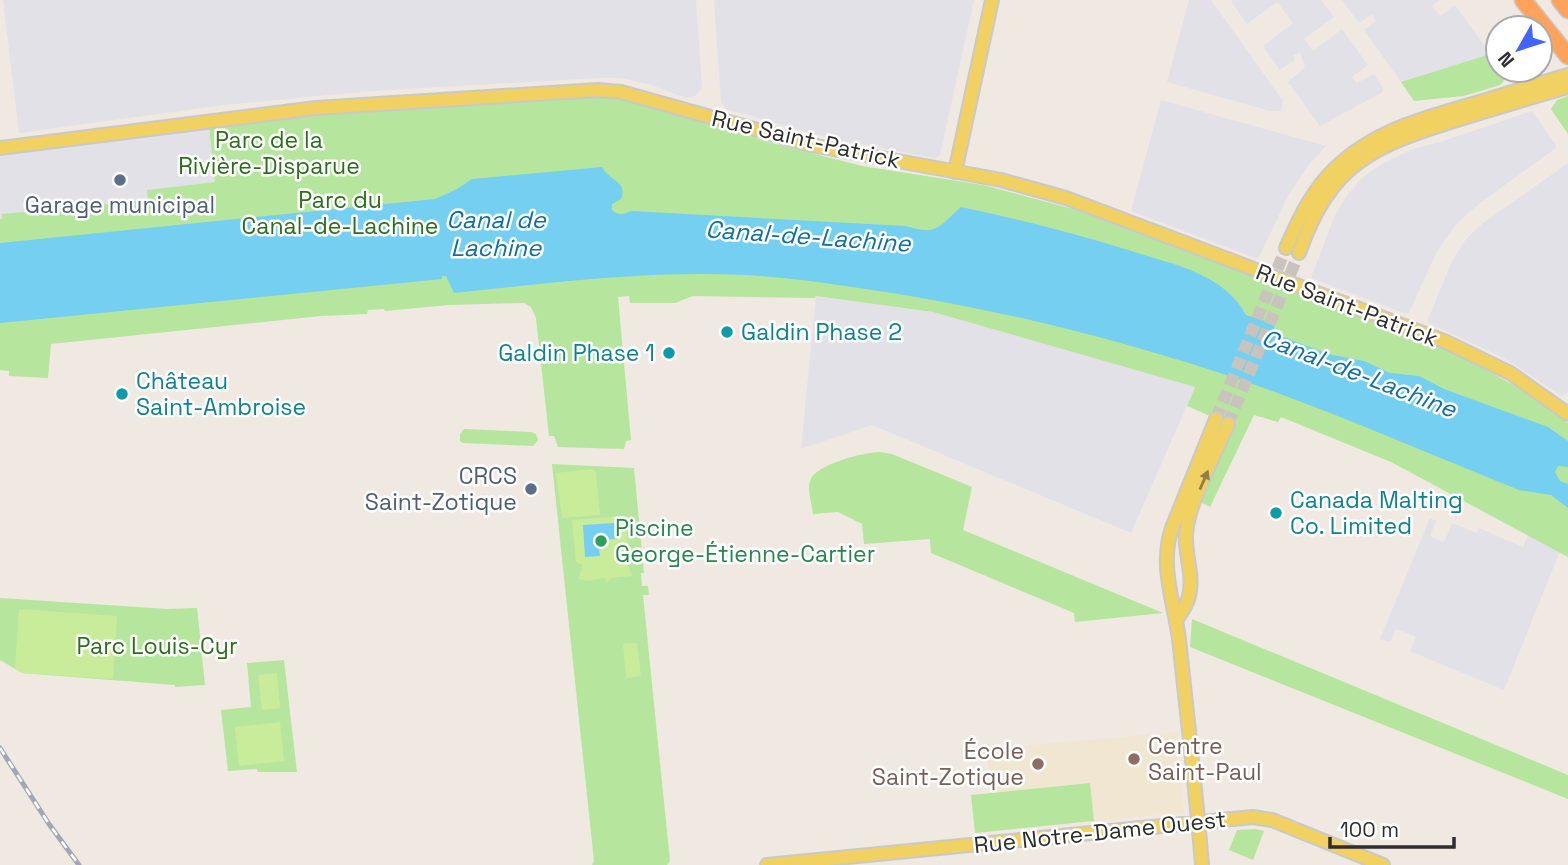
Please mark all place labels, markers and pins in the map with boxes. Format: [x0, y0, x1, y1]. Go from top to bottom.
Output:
marker: Garage municipal [112, 172, 128, 188]
place label: Garage municipal [25, 190, 215, 220]
place label: Galdin Phase 2 [741, 317, 902, 347]
marker: Galdin Phase 2 [719, 324, 735, 340]
place label: Galdin Phase 1 [498, 338, 655, 368]
marker: Galdin Phase 1 [661, 345, 677, 361]
place label: Château Saint-Ambroise [136, 366, 306, 422]
marker: Château Saint-Ambroise [114, 386, 130, 402]
place label: CRCS Saint-Zotique [365, 461, 517, 517]
marker: CRCS Saint-Zotique [523, 481, 539, 497]
place label: Canada Malting Co. Limited [1290, 485, 1463, 541]
marker: Canada Malting Co. Limited [1268, 505, 1284, 521]
place label: Piscine George-Étienne-Cartier [615, 513, 875, 569]
marker: Piscine George-Étienne-Cartier [593, 533, 609, 549]
place label: Centre Saint-Paul [1148, 731, 1262, 787]
place label: École Saint-Zotique [872, 736, 1024, 792]
marker: Centre Saint-Paul [1126, 751, 1142, 767]
marker: École Saint-Zotique [1030, 756, 1046, 772]

